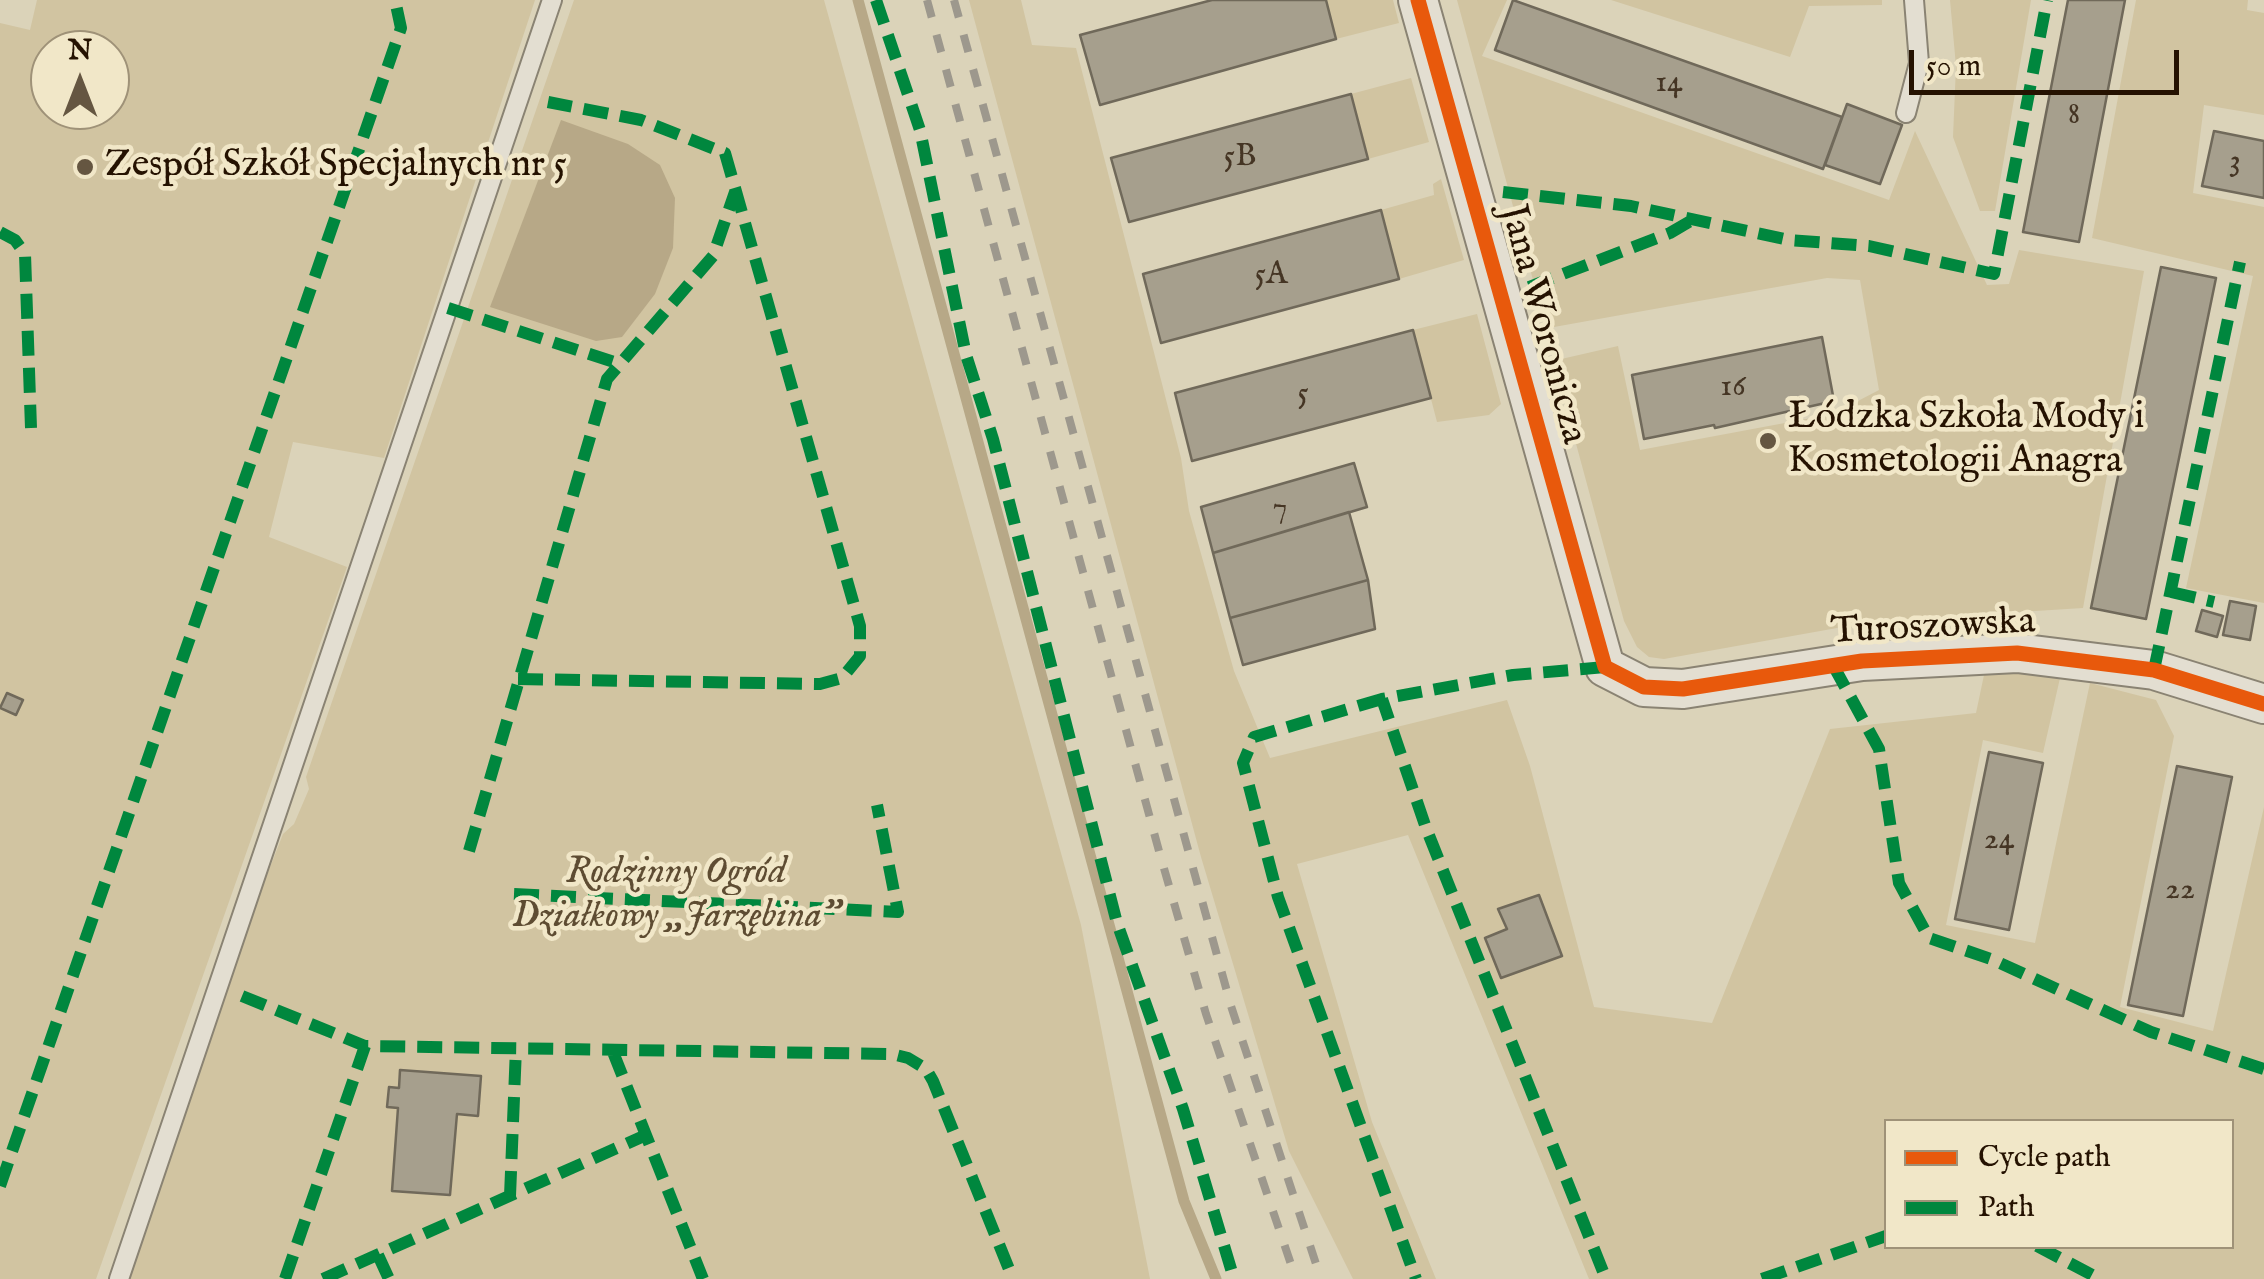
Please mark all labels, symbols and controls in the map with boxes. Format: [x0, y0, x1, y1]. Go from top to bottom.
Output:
north arrow [30, 30, 130, 130]
scale bar [1914, 30, 2184, 92]
text: N [68, 34, 92, 69]
text: 50 m [1926, 48, 1981, 86]
house number: 14 [1655, 65, 1683, 103]
house number: 8 [2068, 97, 2080, 135]
house number: 5B [1224, 139, 1256, 177]
place label: Zespół Szkół Specjalnych nr 5 [105, 144, 567, 190]
house number: 3 [2229, 144, 2241, 182]
marker: Zespół Szkół Specjalnych nr 5 [74, 156, 96, 178]
street label: Jana Woronicza [1487, 201, 1595, 449]
house number: 5A [1254, 257, 1288, 295]
house number: 16 [1720, 369, 1746, 407]
house number: 5 [1297, 376, 1309, 414]
place label: Łódzka Szkoła Mody i Kosmetologii Anagra [1788, 396, 2144, 486]
marker: Łódzka Szkoła Mody i Kosmetologii Anagra [1757, 430, 1779, 452]
house number: 7 [1273, 491, 1287, 529]
street label: Turoszowska [1830, 601, 2036, 657]
house number: 24 [1984, 822, 2014, 860]
park label: Rodzinny Ogród Działkowy „Jarzębina” [512, 851, 840, 941]
house number: 22 [2165, 872, 2195, 910]
legend [1884, 1119, 2234, 1249]
text: Cycle path [1978, 1139, 2111, 1177]
text: Path [1978, 1189, 2034, 1227]

